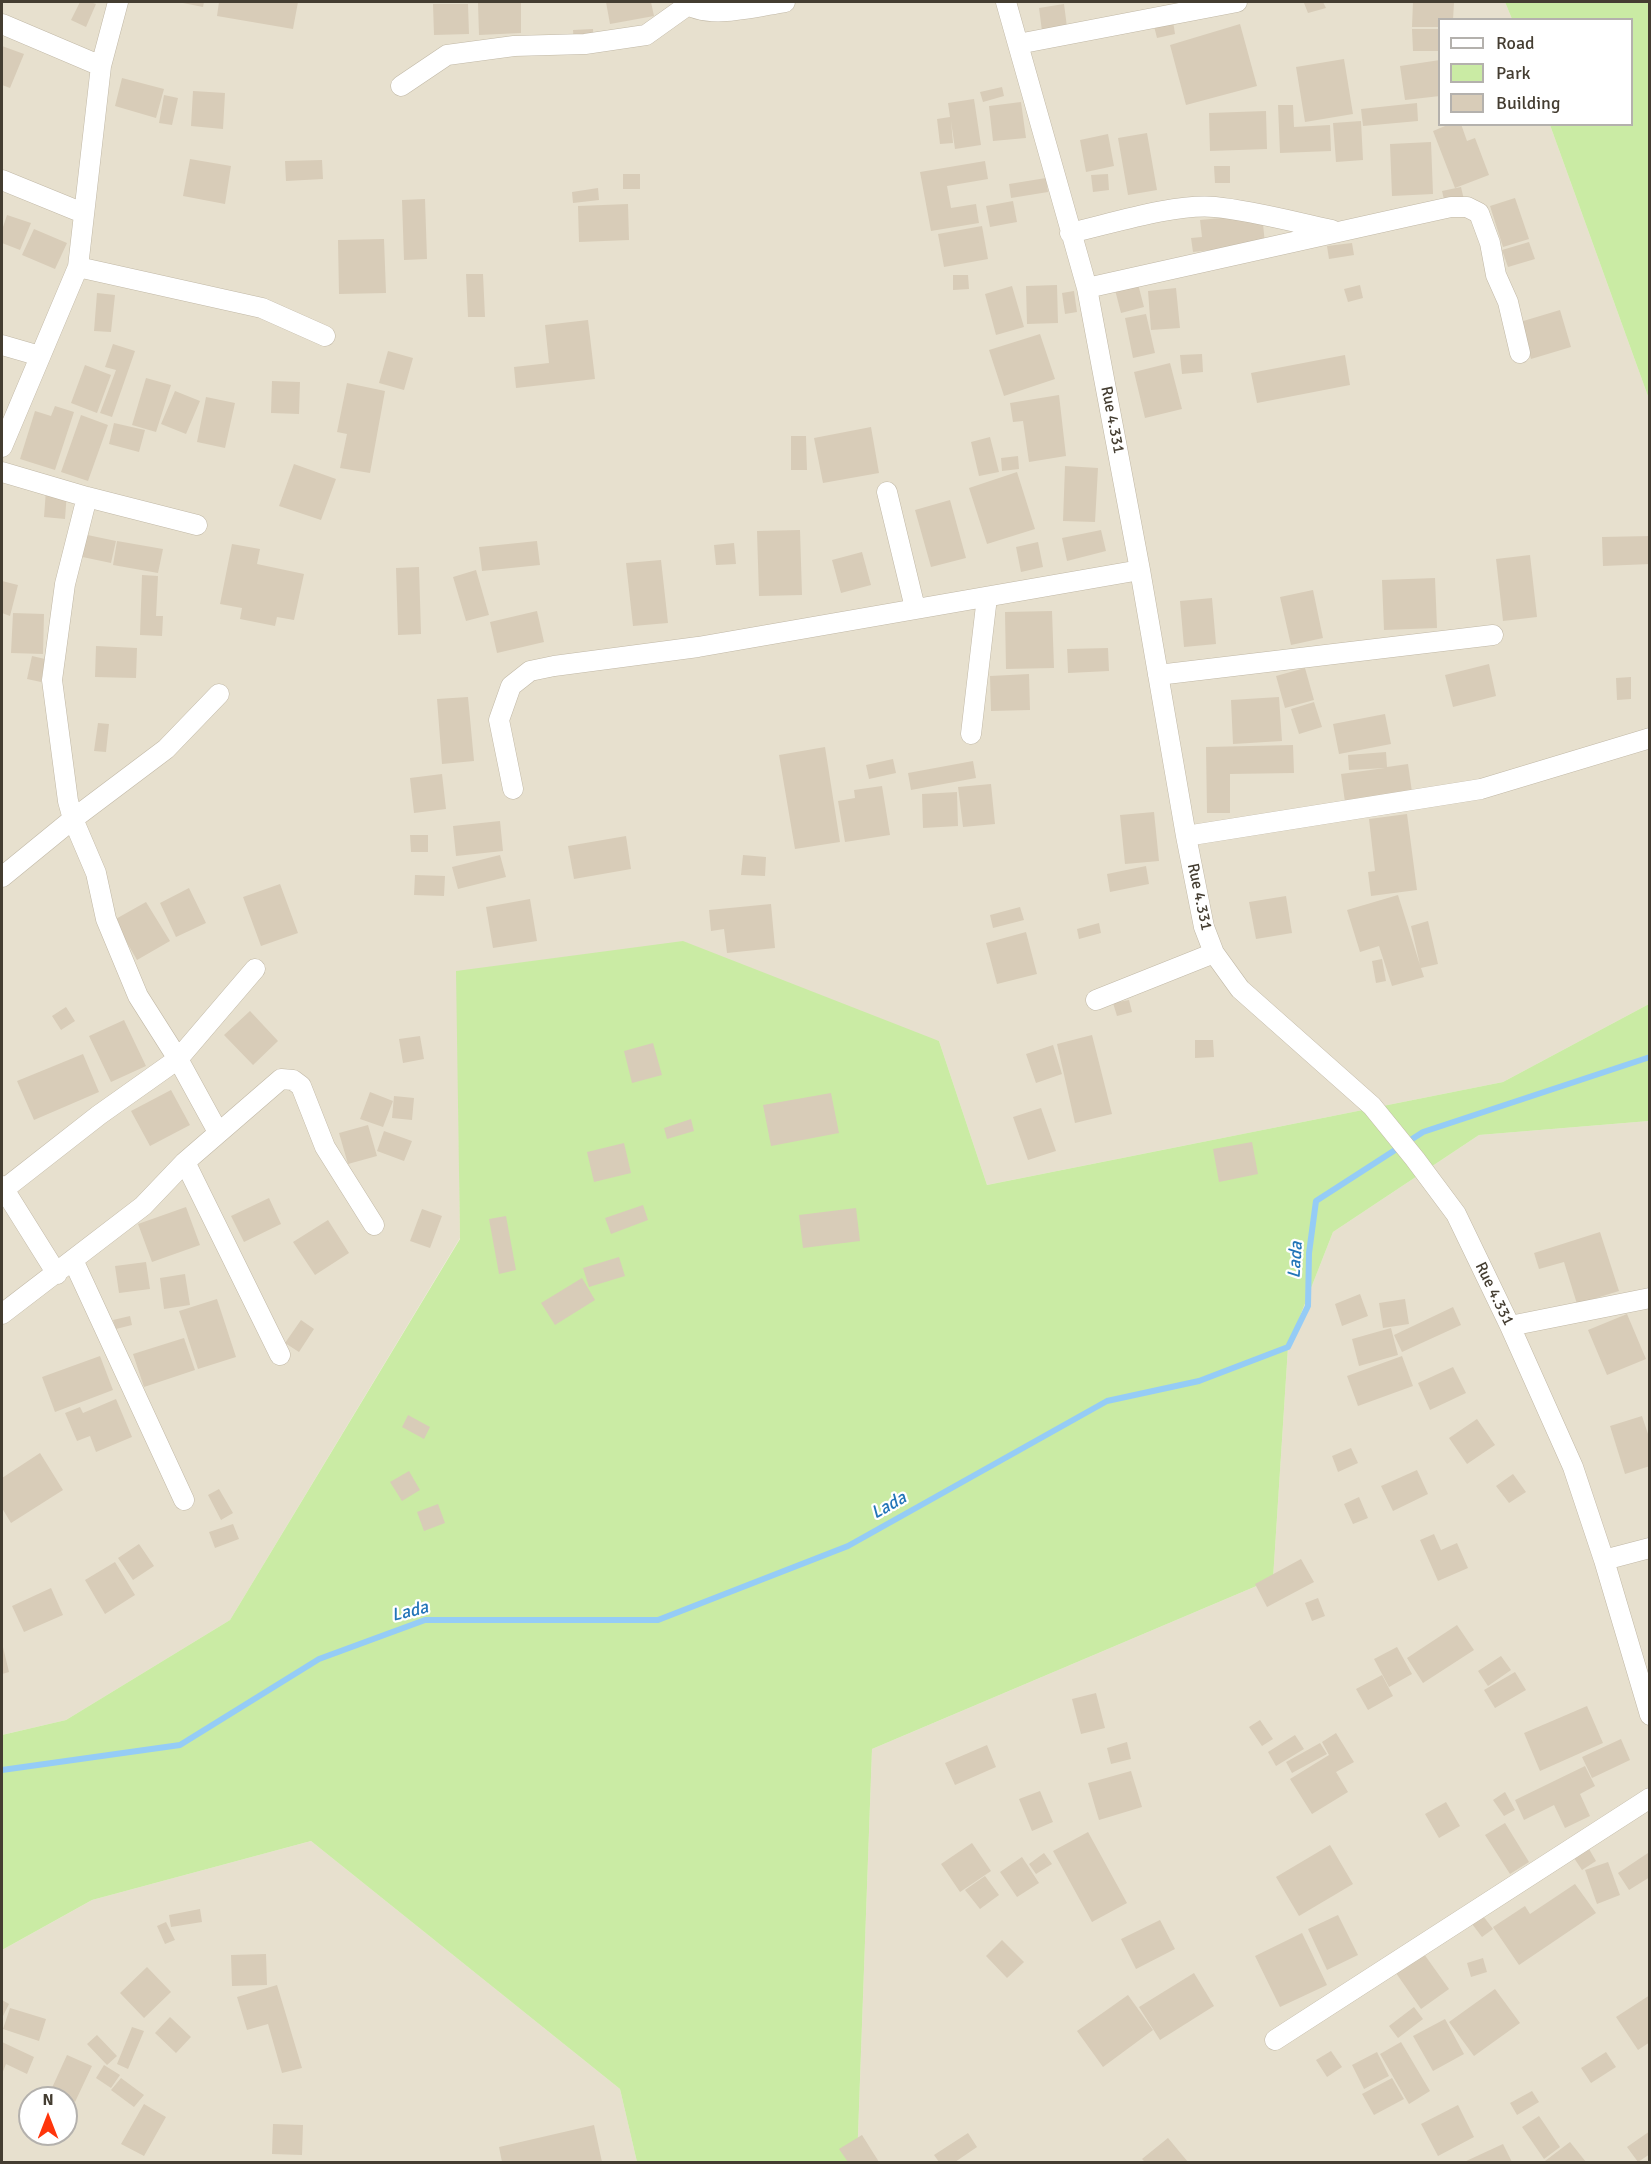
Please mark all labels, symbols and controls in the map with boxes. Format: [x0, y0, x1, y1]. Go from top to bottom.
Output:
legend [1438, 18, 1633, 126]
text: Road [1496, 32, 1535, 54]
text: Park [1496, 62, 1531, 84]
text: Building [1496, 92, 1560, 114]
street label: Rue 4.331 [1096, 385, 1128, 455]
street label: Rue 4.331 [1183, 862, 1215, 932]
water label: Lada [1284, 1241, 1308, 1279]
street label: Rue 4.331 [1470, 1259, 1518, 1329]
water label: Lada [868, 1488, 910, 1524]
water label: Lada [389, 1597, 431, 1627]
north arrow [18, 2086, 78, 2146]
text: N [42, 2090, 54, 2110]

